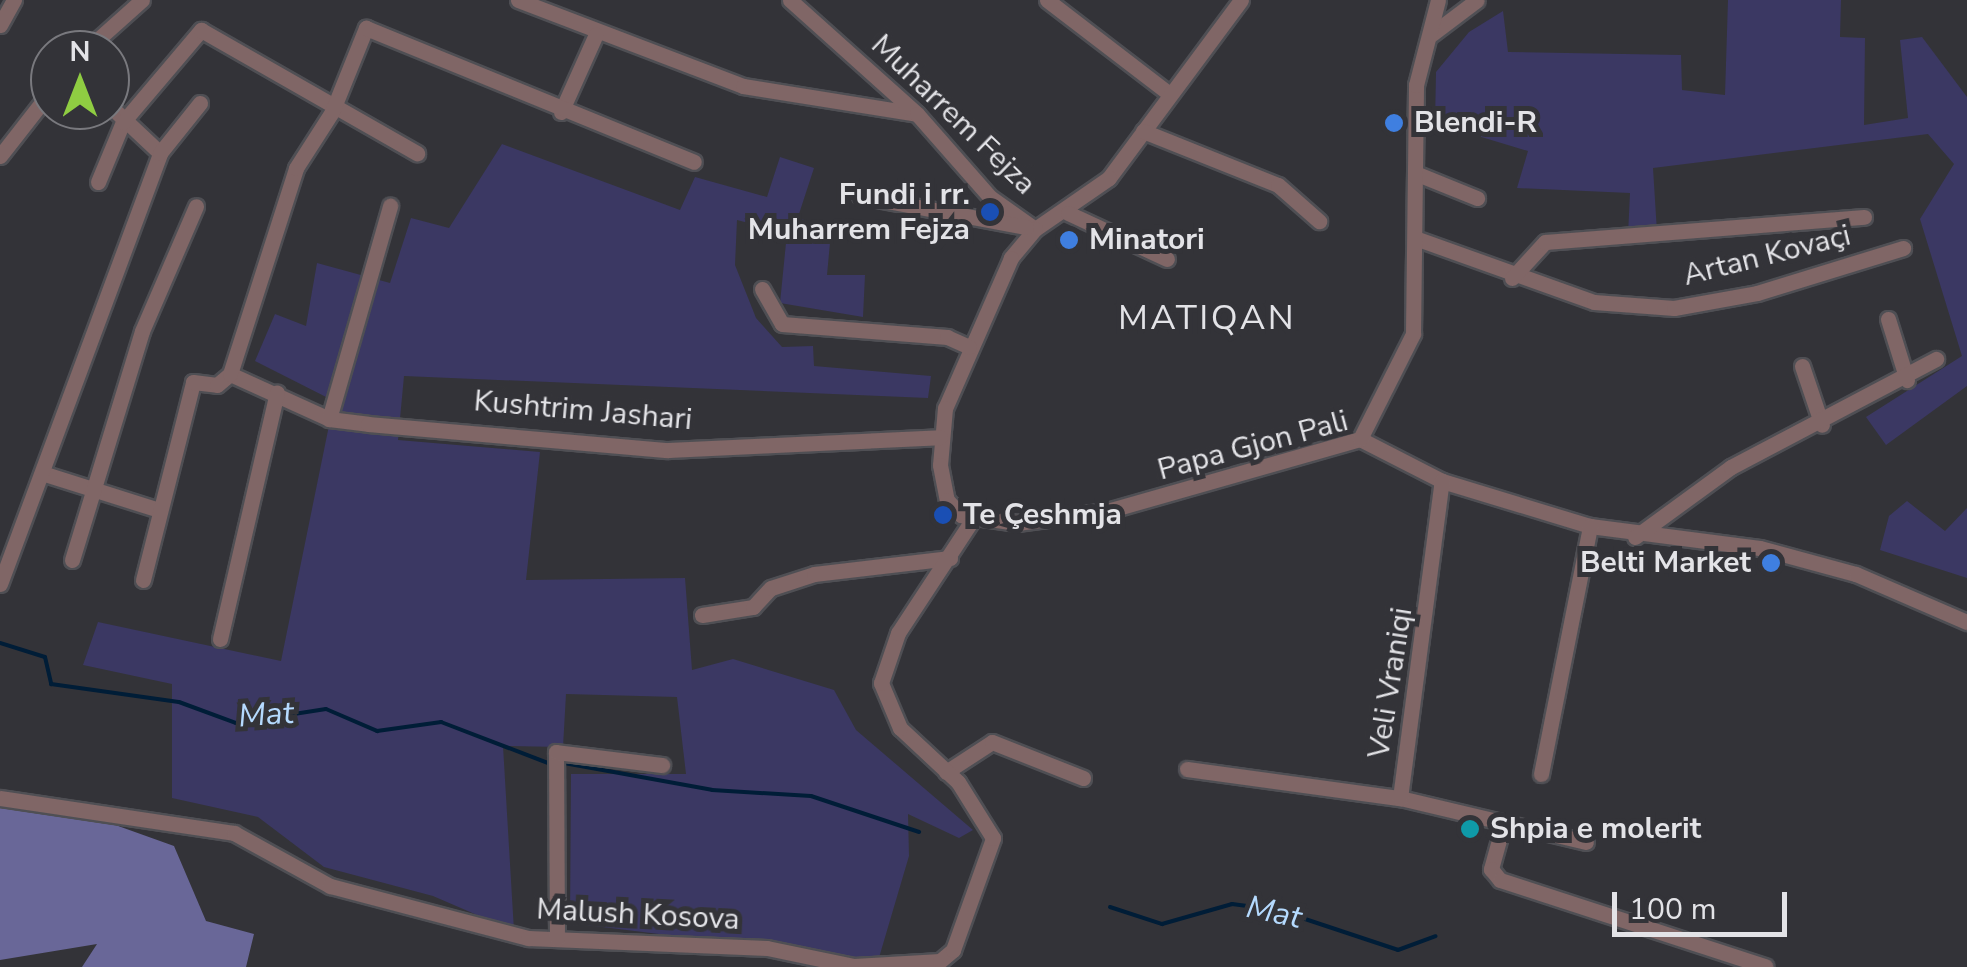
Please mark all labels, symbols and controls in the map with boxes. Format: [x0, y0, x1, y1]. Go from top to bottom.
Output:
street label: Muharrem Fejza [863, 28, 1043, 202]
north arrow [30, 30, 130, 130]
text: N [70, 33, 90, 71]
place label: Blendi-R [1414, 105, 1537, 141]
marker: Blendi-R [1383, 112, 1405, 134]
place label: Fundi i rr. Muharrem Fejza [748, 177, 970, 248]
marker: Fundi i rr. Muharrem Fejza [979, 201, 1001, 223]
street label: Artan Kovaçi [1680, 218, 1854, 294]
place label: Minatori [1089, 222, 1205, 258]
marker: Minatori [1058, 229, 1080, 251]
district label: MATIQAN [1118, 297, 1296, 339]
street label: Kushtrim Jashari [472, 384, 694, 438]
street label: Papa Gjon Pali [1154, 403, 1352, 489]
place label: Te Çeshmja [963, 497, 1122, 533]
marker: Te Çeshmja [932, 504, 954, 526]
place label: Belti Market [1580, 545, 1751, 581]
marker: Belti Market [1760, 552, 1782, 574]
street label: Veli Vraniqi [1361, 605, 1421, 761]
water label: Mat [237, 694, 295, 736]
place label: Shpia e molerit [1490, 811, 1701, 847]
marker: Shpia e molerit [1459, 818, 1481, 840]
scale bar [1617, 872, 1792, 934]
water label: Mat [1243, 888, 1305, 938]
text: 100 m [1629, 889, 1716, 930]
street label: Malush Kosova [535, 892, 741, 938]

